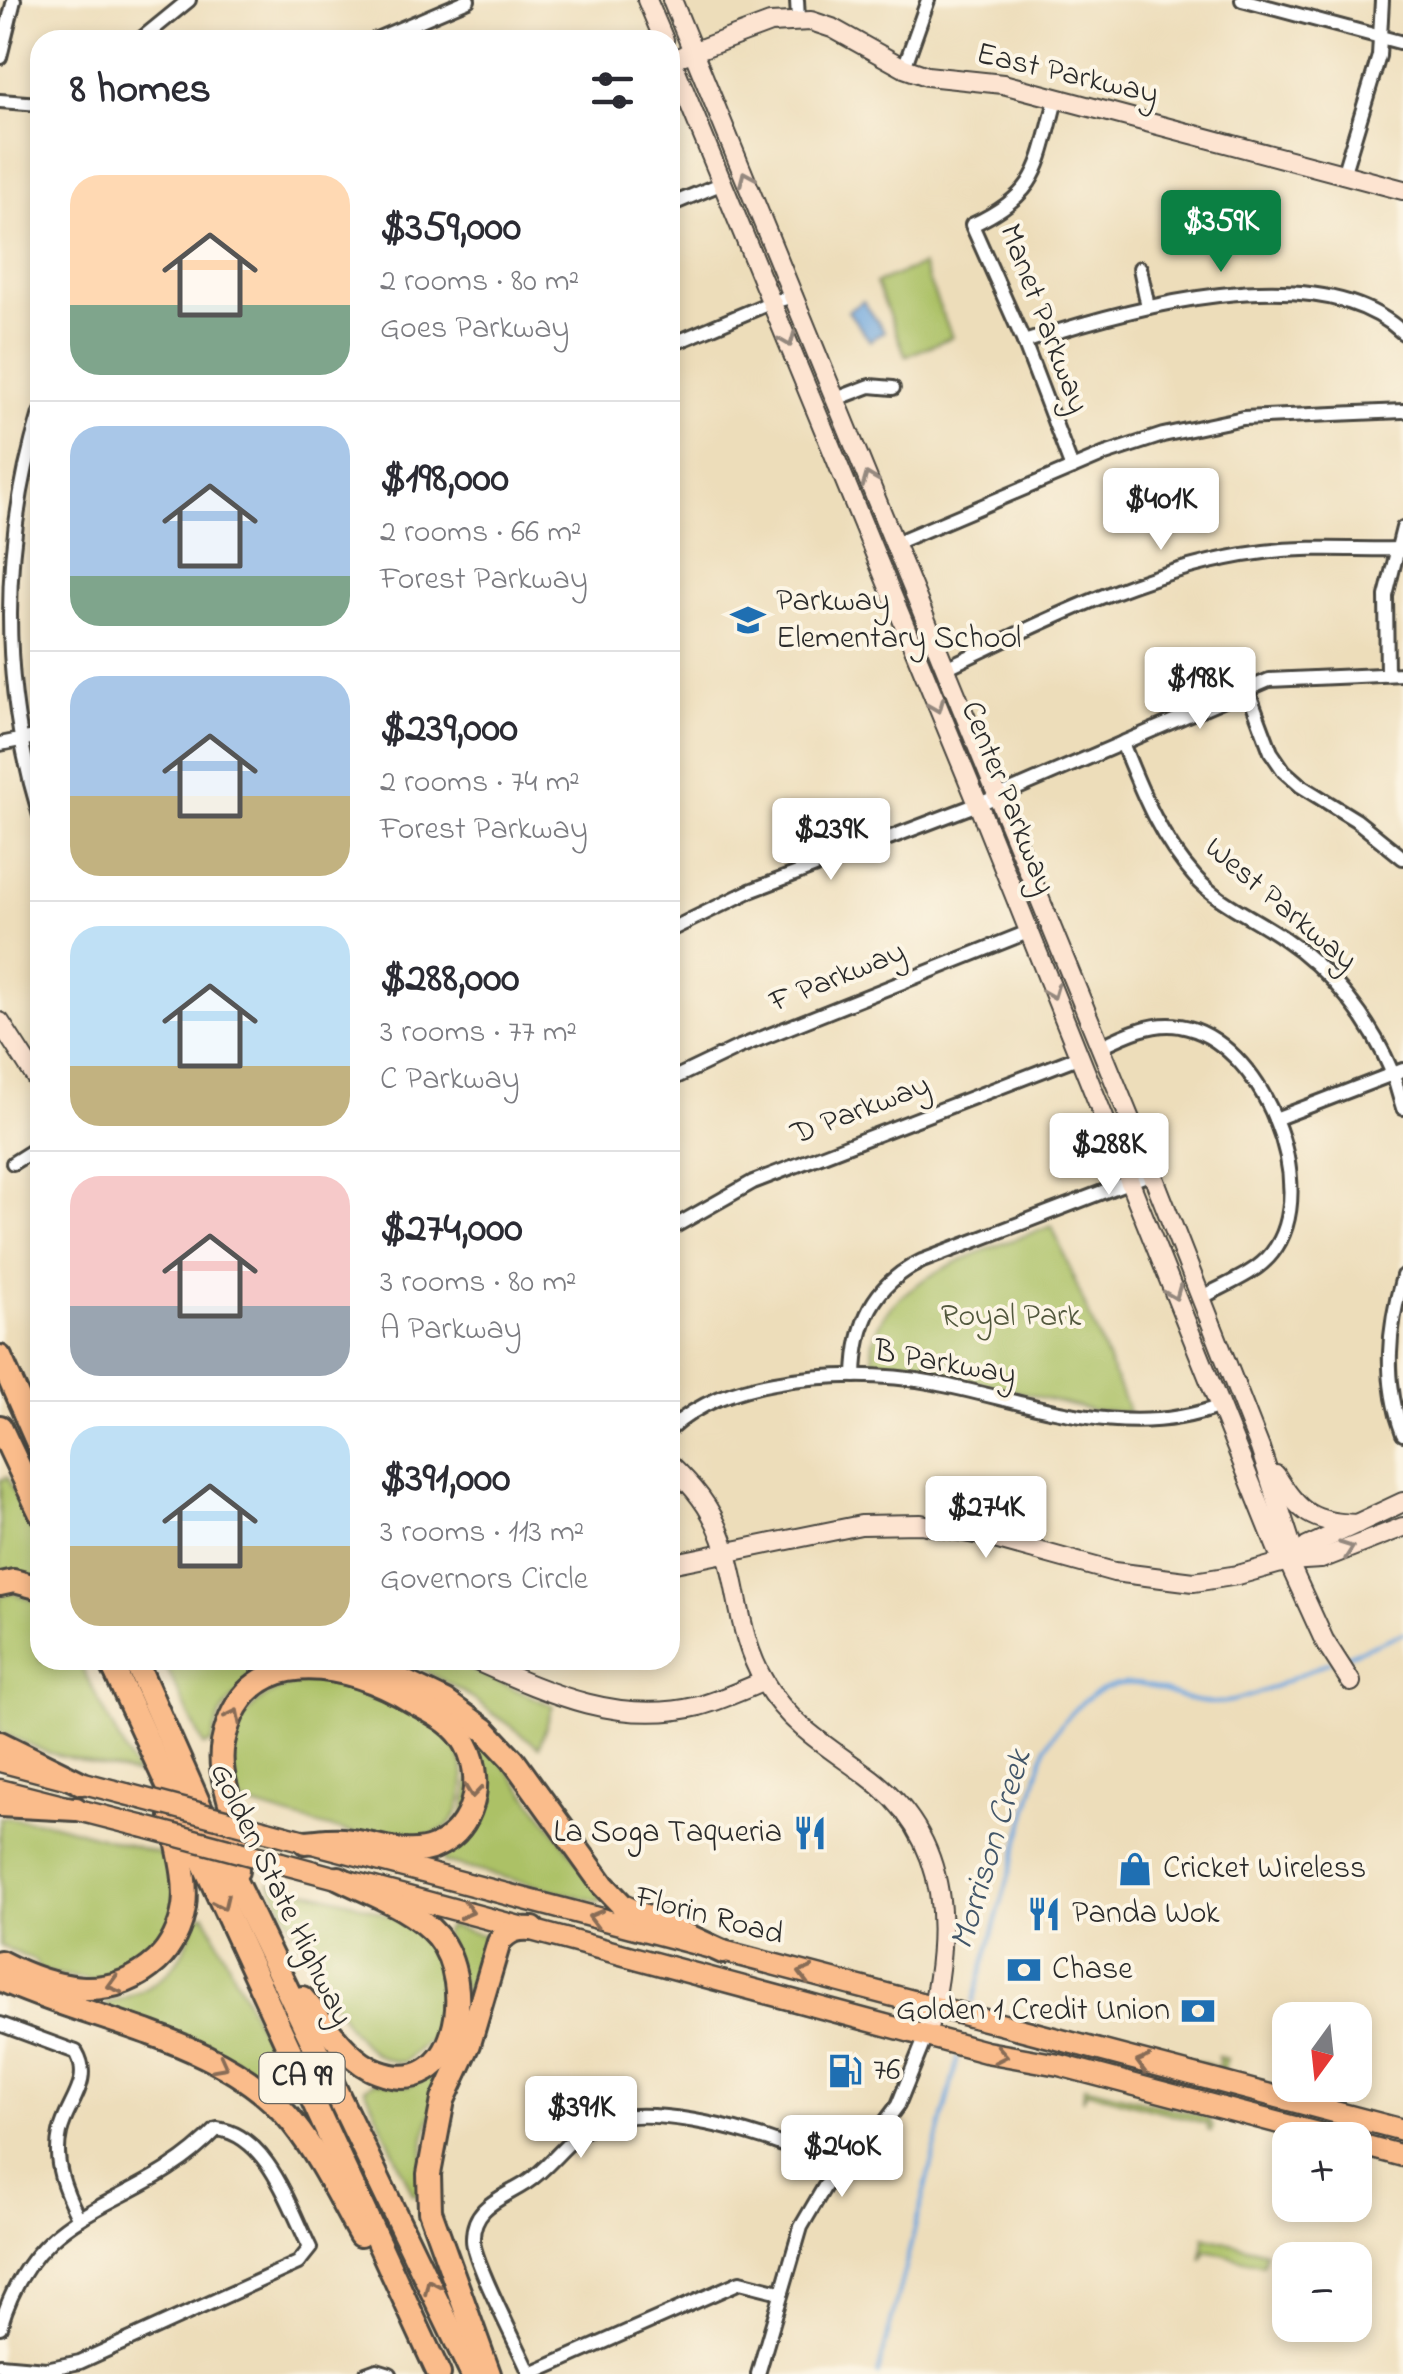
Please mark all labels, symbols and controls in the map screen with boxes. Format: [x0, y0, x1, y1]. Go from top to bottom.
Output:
street label: East Parkway [971, 31, 1163, 119]
text: 8 homes [70, 60, 211, 121]
icon: filters [585, 63, 640, 118]
one-way arrow [738, 170, 758, 188]
pin: $359K [1151, 190, 1291, 275]
text: $359,000 [380, 198, 521, 259]
text: $359K [1183, 199, 1259, 246]
icon: home [150, 215, 270, 335]
street label: Manet Parkway [985, 217, 1101, 421]
text: 2 rooms · 80 m² [380, 259, 579, 306]
text: Goes Parkway [380, 306, 569, 353]
one-way arrow [776, 330, 796, 348]
text: $198,000 [380, 449, 509, 510]
icon: home [150, 466, 270, 586]
pin: $401K [1091, 468, 1231, 553]
one-way arrow [861, 471, 881, 489]
text: $401K [1125, 477, 1197, 524]
text: 2 rooms · 66 m² [380, 510, 582, 557]
text: Forest Parkway [380, 557, 588, 604]
place label: Parkway Elementary School [776, 579, 1021, 663]
school or university icon: Parkway Elementary School [729, 601, 767, 639]
pin: $198K [1130, 647, 1270, 732]
text: $198K [1167, 656, 1233, 703]
street label: Center Parkway [947, 694, 1067, 902]
one-way arrow [925, 695, 945, 713]
text: $239,000 [380, 699, 518, 760]
icon: home [150, 716, 270, 836]
text: 2 rooms · 74 m² [380, 760, 580, 807]
pin: $239K [761, 798, 901, 883]
text: Forest Parkway [380, 807, 588, 854]
text: $239K [794, 807, 868, 854]
street label: West Parkway [1193, 827, 1367, 983]
street label: F Parkway [762, 929, 913, 1027]
text: $288,000 [380, 949, 519, 1010]
icon: home [150, 966, 270, 1086]
one-way arrow [1040, 982, 1060, 1000]
text: 3 rooms · 77 m² [380, 1010, 577, 1057]
text: C Parkway [380, 1057, 519, 1104]
street label: D Parkway [784, 1063, 937, 1159]
pin: $288K [1039, 1113, 1179, 1198]
text: $288K [1072, 1122, 1146, 1169]
text: $274,000 [380, 1199, 523, 1260]
icon: home [150, 1216, 270, 1336]
text: 3 rooms · 80 m² [380, 1260, 577, 1307]
one-way arrow [1162, 1284, 1182, 1301]
park label: Royal Park [941, 1294, 1082, 1341]
text: A Parkway [380, 1307, 522, 1354]
street label: B Parkway [869, 1328, 1020, 1400]
text: $391,000 [380, 1449, 510, 1510]
icon: home [150, 1466, 270, 1586]
pin: $274K [916, 1476, 1056, 1561]
text: $274K [947, 1485, 1025, 1532]
text: 3 rooms · 113 m² [380, 1510, 584, 1557]
one-way arrow [1337, 1540, 1354, 1561]
text: Governors Circle [380, 1557, 588, 1604]
one-way arrow [222, 1709, 241, 1727]
water label: Morrison Creek [937, 1742, 1047, 1956]
street label: Golden State Highway [196, 1755, 364, 2035]
one-way arrow [463, 1783, 484, 1799]
place label: La Soga Taqueria [554, 1810, 782, 1857]
restaurant icon: La Soga Taqueria [791, 1814, 829, 1852]
place label: Cricket Wireless [1163, 1846, 1366, 1893]
shop icon: Cricket Wireless [1116, 1850, 1154, 1888]
street label: Florin Road [629, 1874, 788, 1959]
place label: Panda Wok [1072, 1891, 1220, 1938]
one-way arrow [209, 1893, 229, 1911]
restaurant icon: Panda Wok [1025, 1895, 1063, 1933]
one-way arrow [458, 1900, 475, 1921]
one-way arrow [586, 1909, 604, 1930]
place label: Chase [1052, 1947, 1133, 1994]
bank icon: Chase [1005, 1951, 1043, 1989]
one-way arrow [797, 1964, 814, 1985]
one-way arrow [106, 1973, 124, 1994]
place label: Golden 1 Credit Union [896, 1988, 1170, 2035]
bank icon: Golden 1 Credit Union [1179, 1992, 1217, 2030]
north arrow [1272, 2002, 1372, 2102]
map controls [1272, 2002, 1372, 2342]
one-way arrow [993, 2044, 1010, 2065]
place label: 76 [873, 2048, 900, 2095]
fuel station icon: 76 [826, 2052, 864, 2090]
one-way arrow [211, 2053, 229, 2072]
road number: CA 99 [260, 2053, 344, 2103]
one-way arrow [1135, 2054, 1152, 2075]
pin: $391K [511, 2076, 651, 2161]
text: $391K [547, 2085, 615, 2132]
pin: $240K [772, 2115, 912, 2200]
button: + [1272, 2122, 1372, 2222]
text: $240K [803, 2124, 881, 2171]
button: − [1272, 2242, 1372, 2342]
one-way arrow [423, 2278, 443, 2296]

